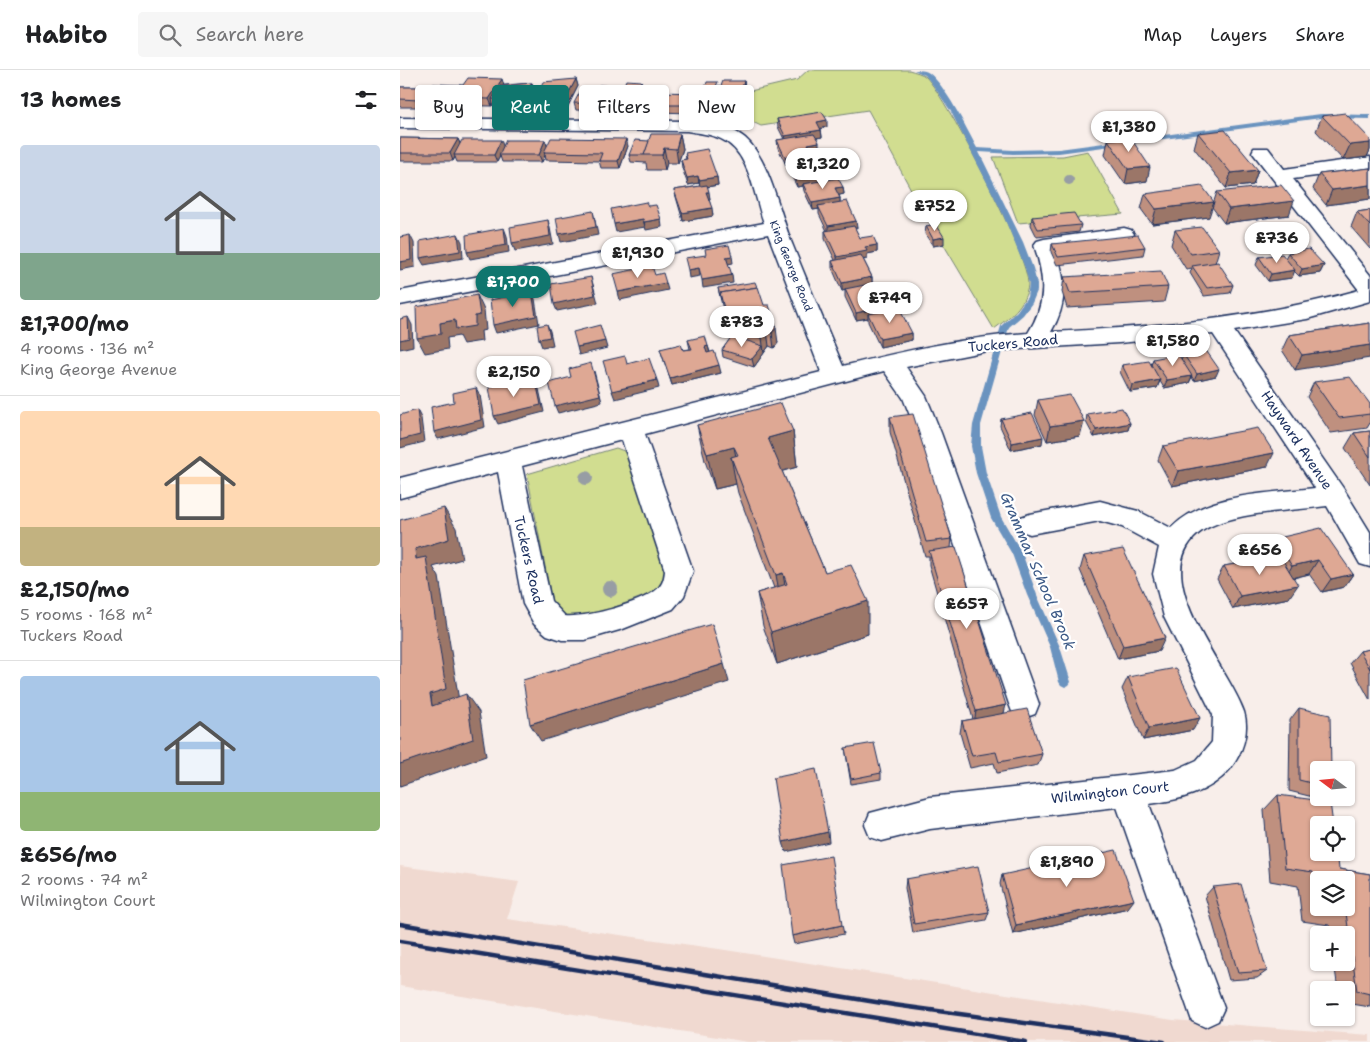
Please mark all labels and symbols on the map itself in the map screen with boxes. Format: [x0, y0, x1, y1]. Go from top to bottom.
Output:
pin: £1,380 [1088, 111, 1170, 153]
pin: £1,320 [782, 148, 864, 190]
pin: £752 [905, 190, 965, 232]
street label: King George Road [766, 218, 816, 314]
pin: £736 [1247, 222, 1307, 264]
pin: £1,930 [597, 236, 679, 279]
pin: £1,700 [472, 266, 554, 308]
pin: £749 [860, 282, 920, 324]
pin: £783 [712, 306, 772, 348]
pin: £1,580 [1132, 324, 1214, 367]
street label: Tuckers Road [967, 330, 1059, 356]
pin: £2,150 [473, 356, 555, 398]
street label: Hayward Avenue [1257, 387, 1337, 493]
water label: Grammar School Brook [996, 489, 1080, 653]
street label: Tuckers Road [510, 514, 548, 606]
pin: £656 [1230, 534, 1290, 576]
pin: £657 [937, 588, 997, 630]
north arrow [1310, 761, 1355, 806]
street label: Wilmington Court [1050, 777, 1170, 807]
pin: £1,890 [1026, 846, 1108, 888]

